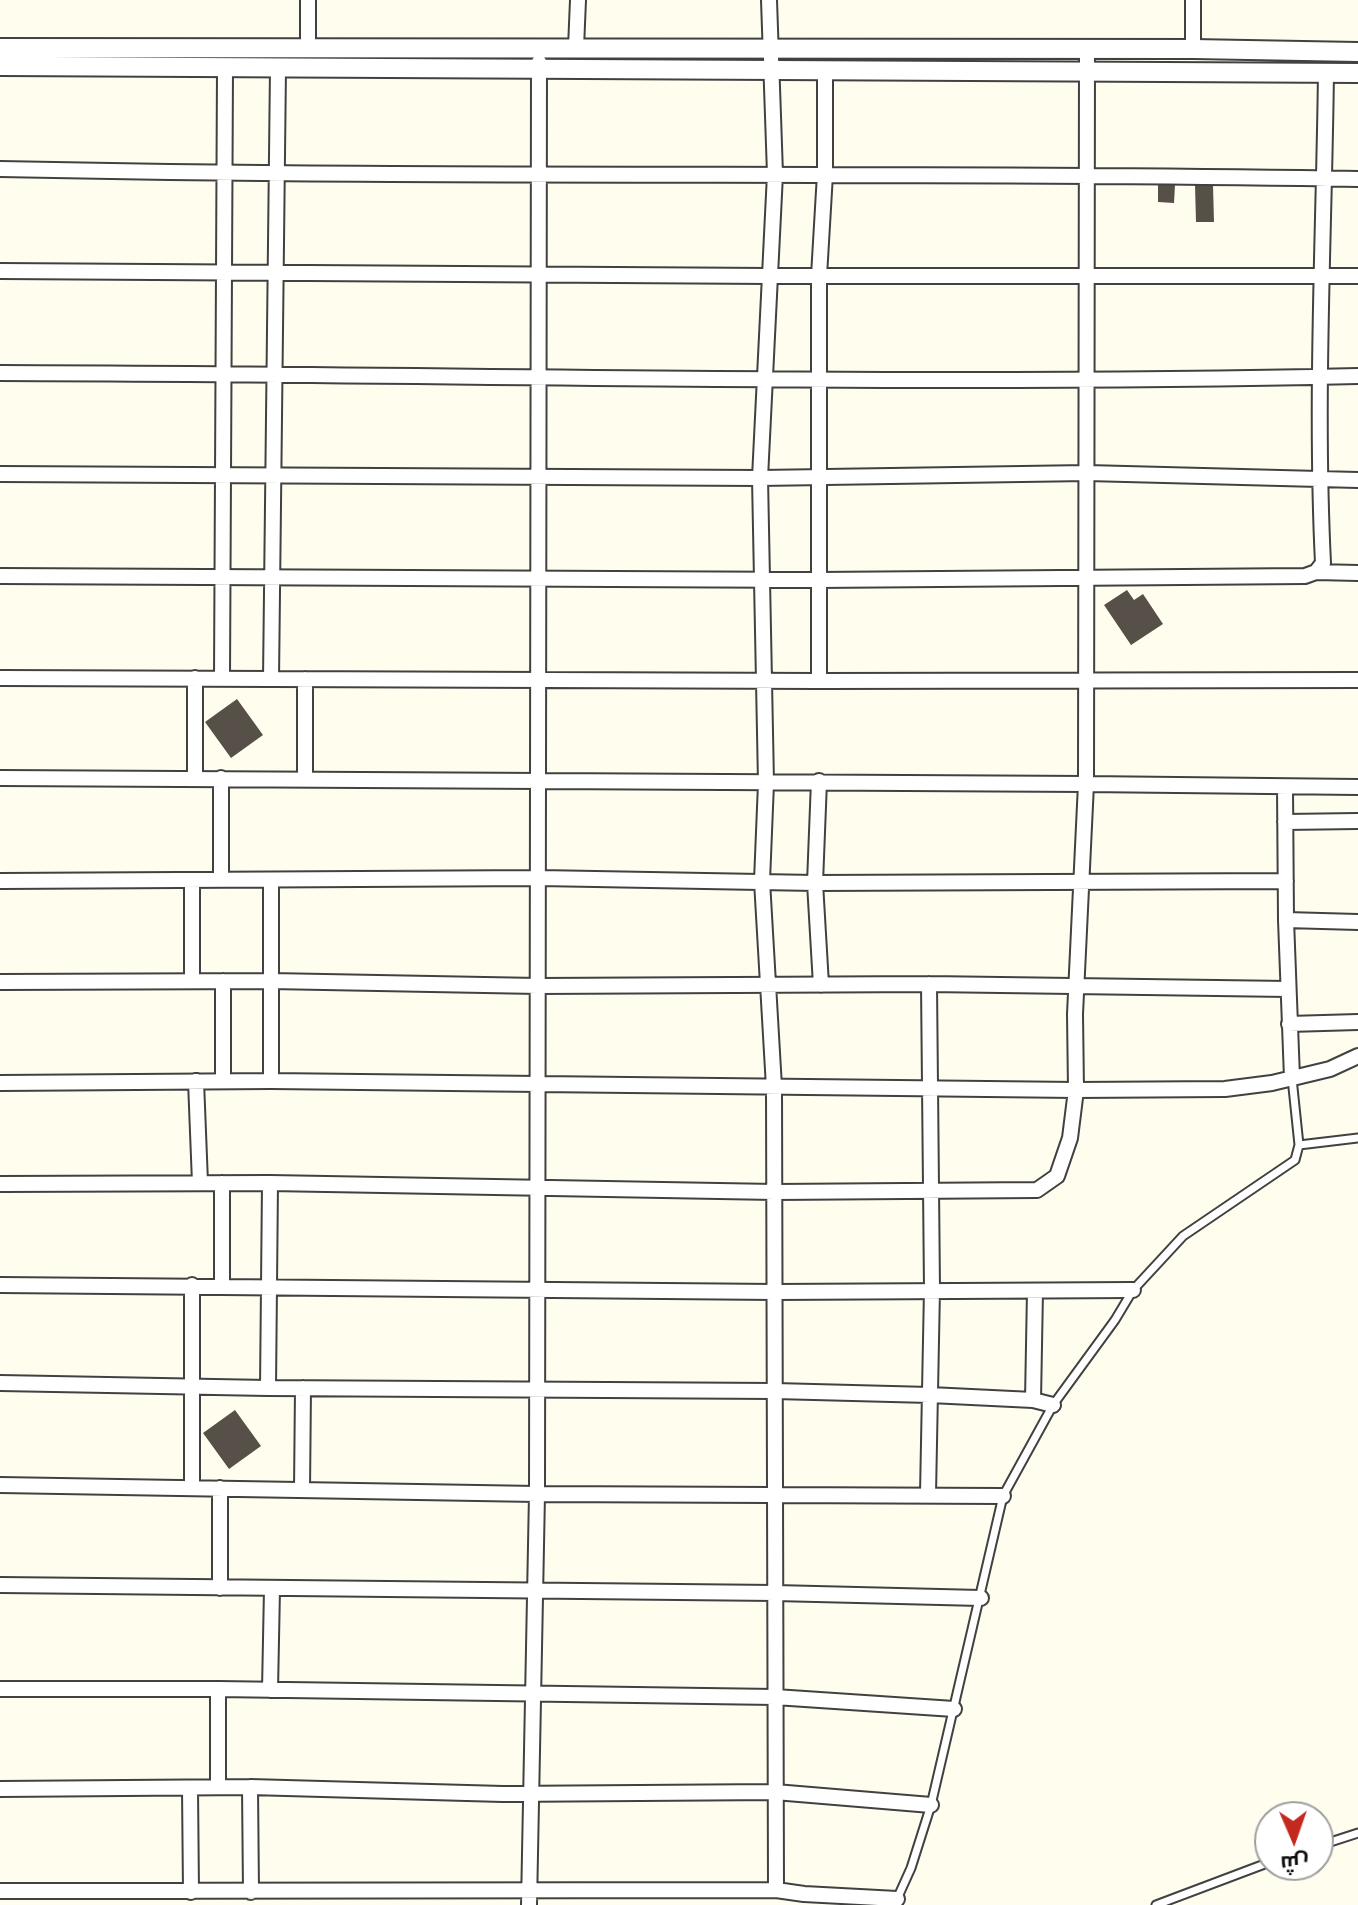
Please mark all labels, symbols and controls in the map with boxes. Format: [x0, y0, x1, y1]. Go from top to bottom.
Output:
north arrow [1254, 1801, 1334, 1881]
text: ش [1280, 1850, 1309, 1877]

